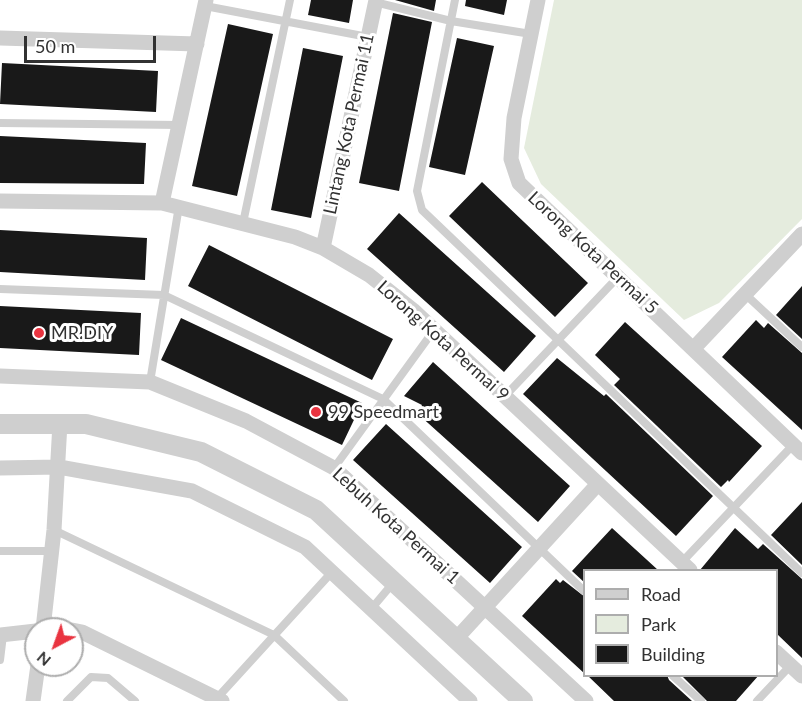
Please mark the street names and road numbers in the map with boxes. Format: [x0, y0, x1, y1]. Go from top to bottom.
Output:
street label: Lintang Kota Permai 11 [319, 32, 379, 216]
street label: Lorong Kota Permai 5 [523, 187, 663, 319]
street label: Lorong Kota Permai 9 [373, 276, 513, 406]
street label: Lebuh Kota Permai 1 [328, 463, 464, 589]

